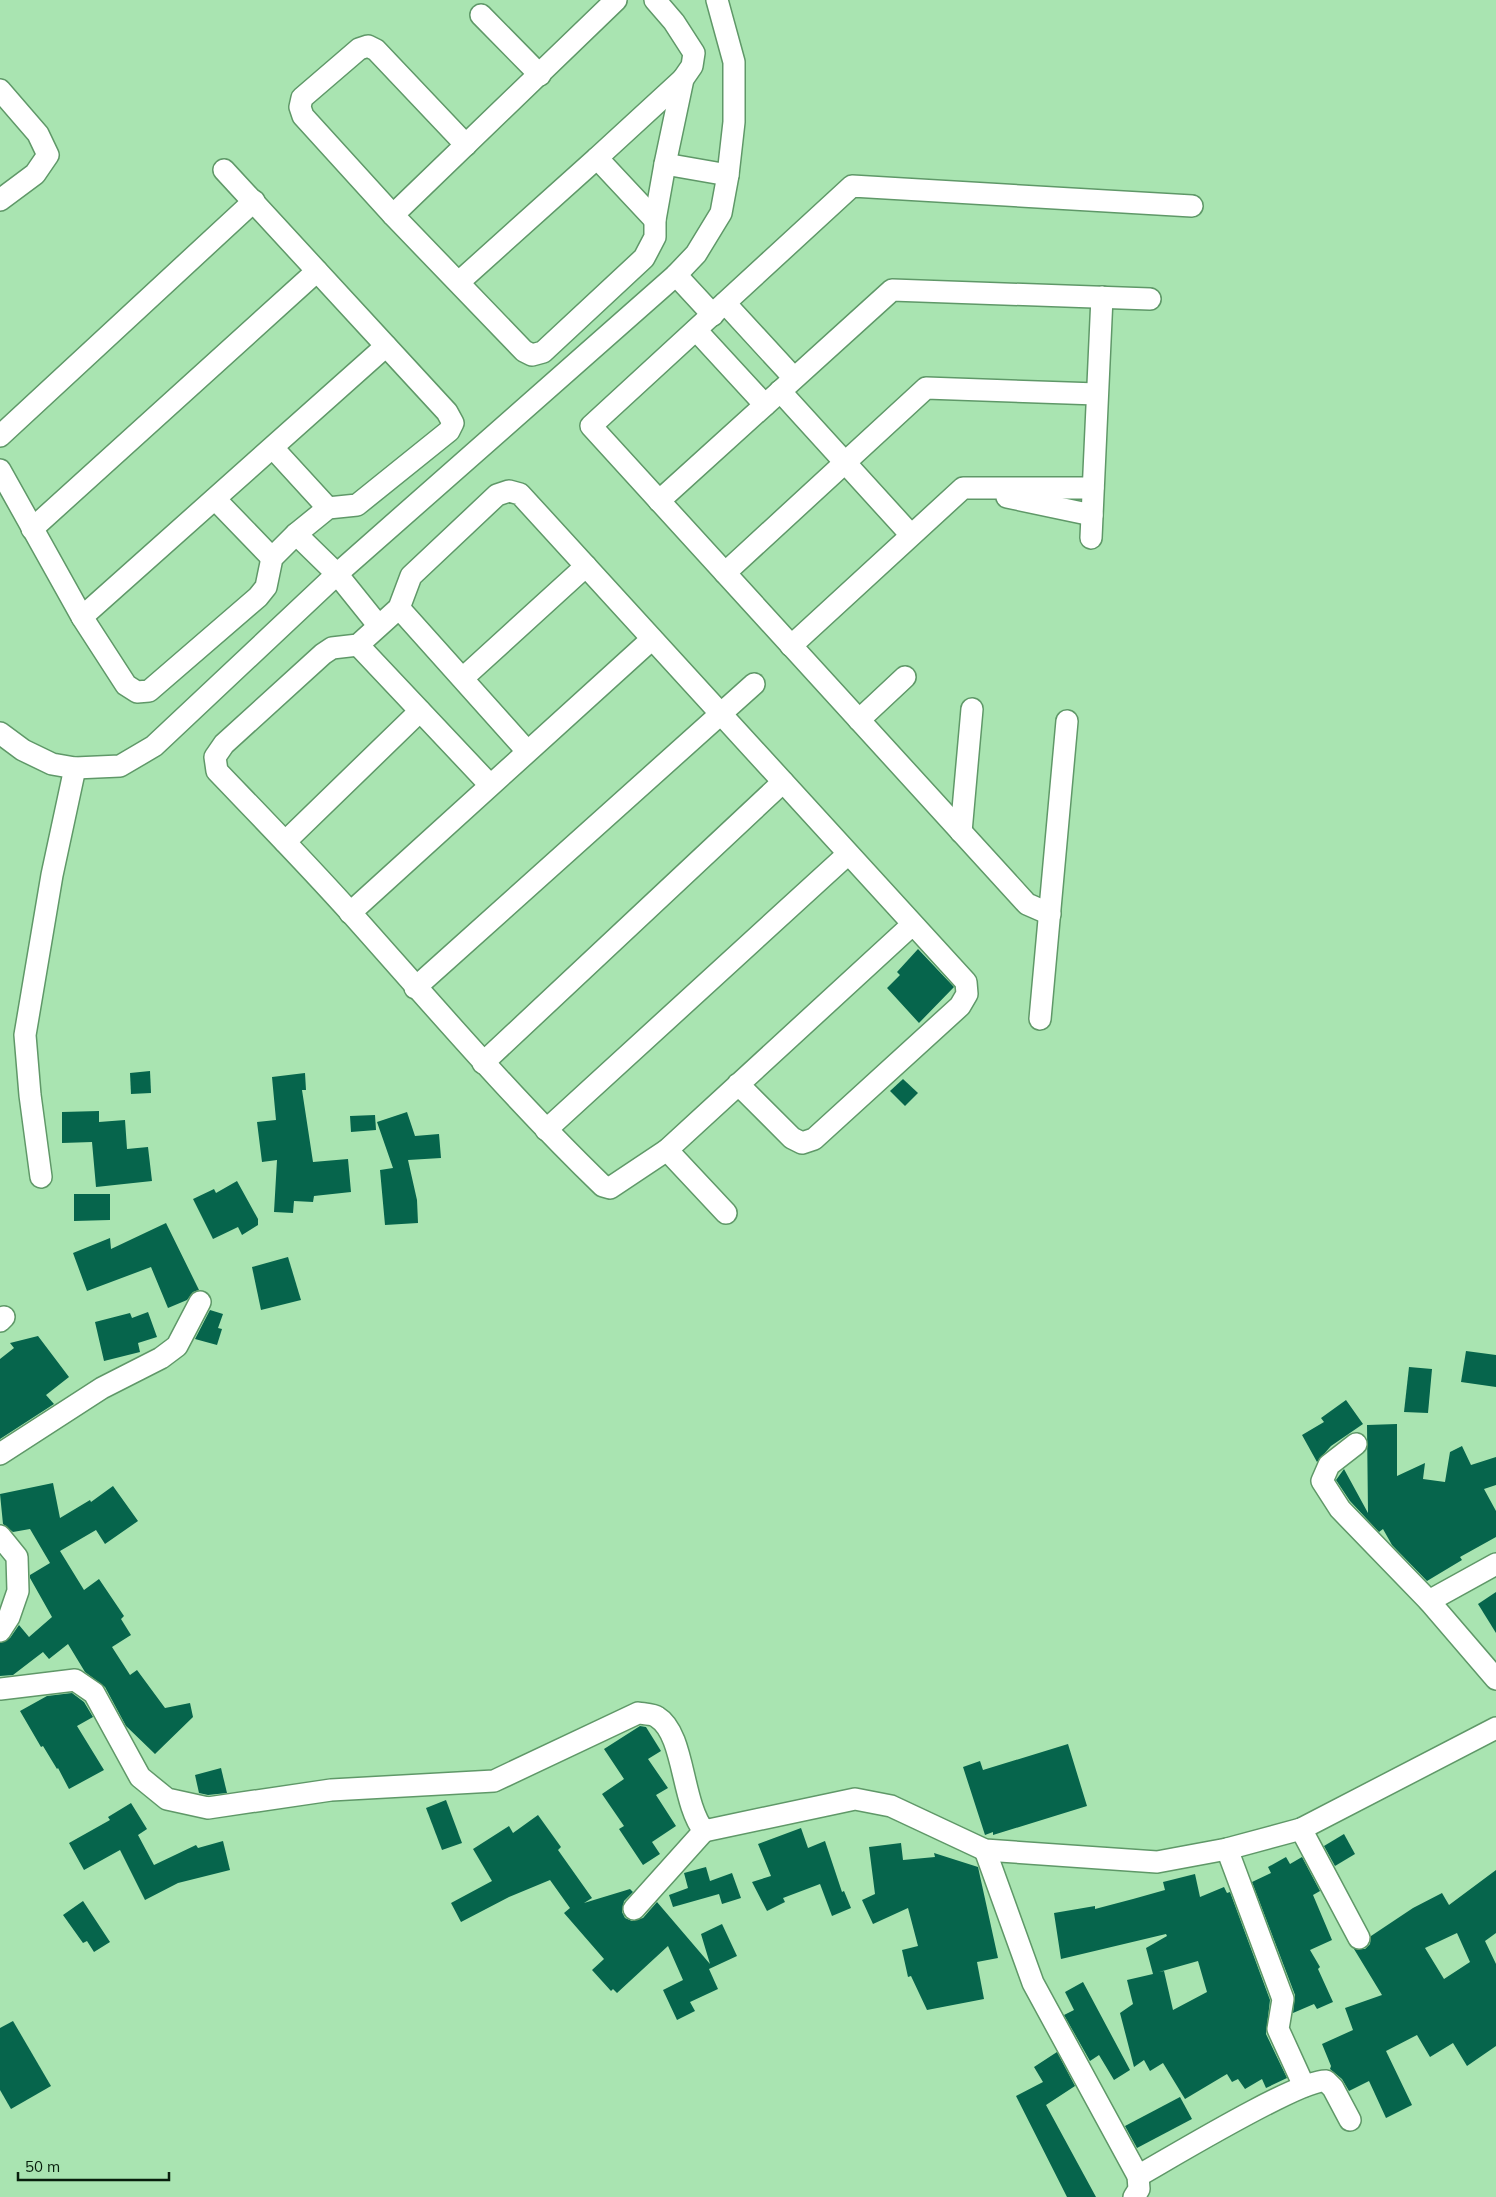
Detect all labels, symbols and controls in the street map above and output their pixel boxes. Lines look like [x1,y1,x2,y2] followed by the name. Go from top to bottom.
[18,2150,169,2182] scale bar
[25,2157,60,2176] text: 50 m

